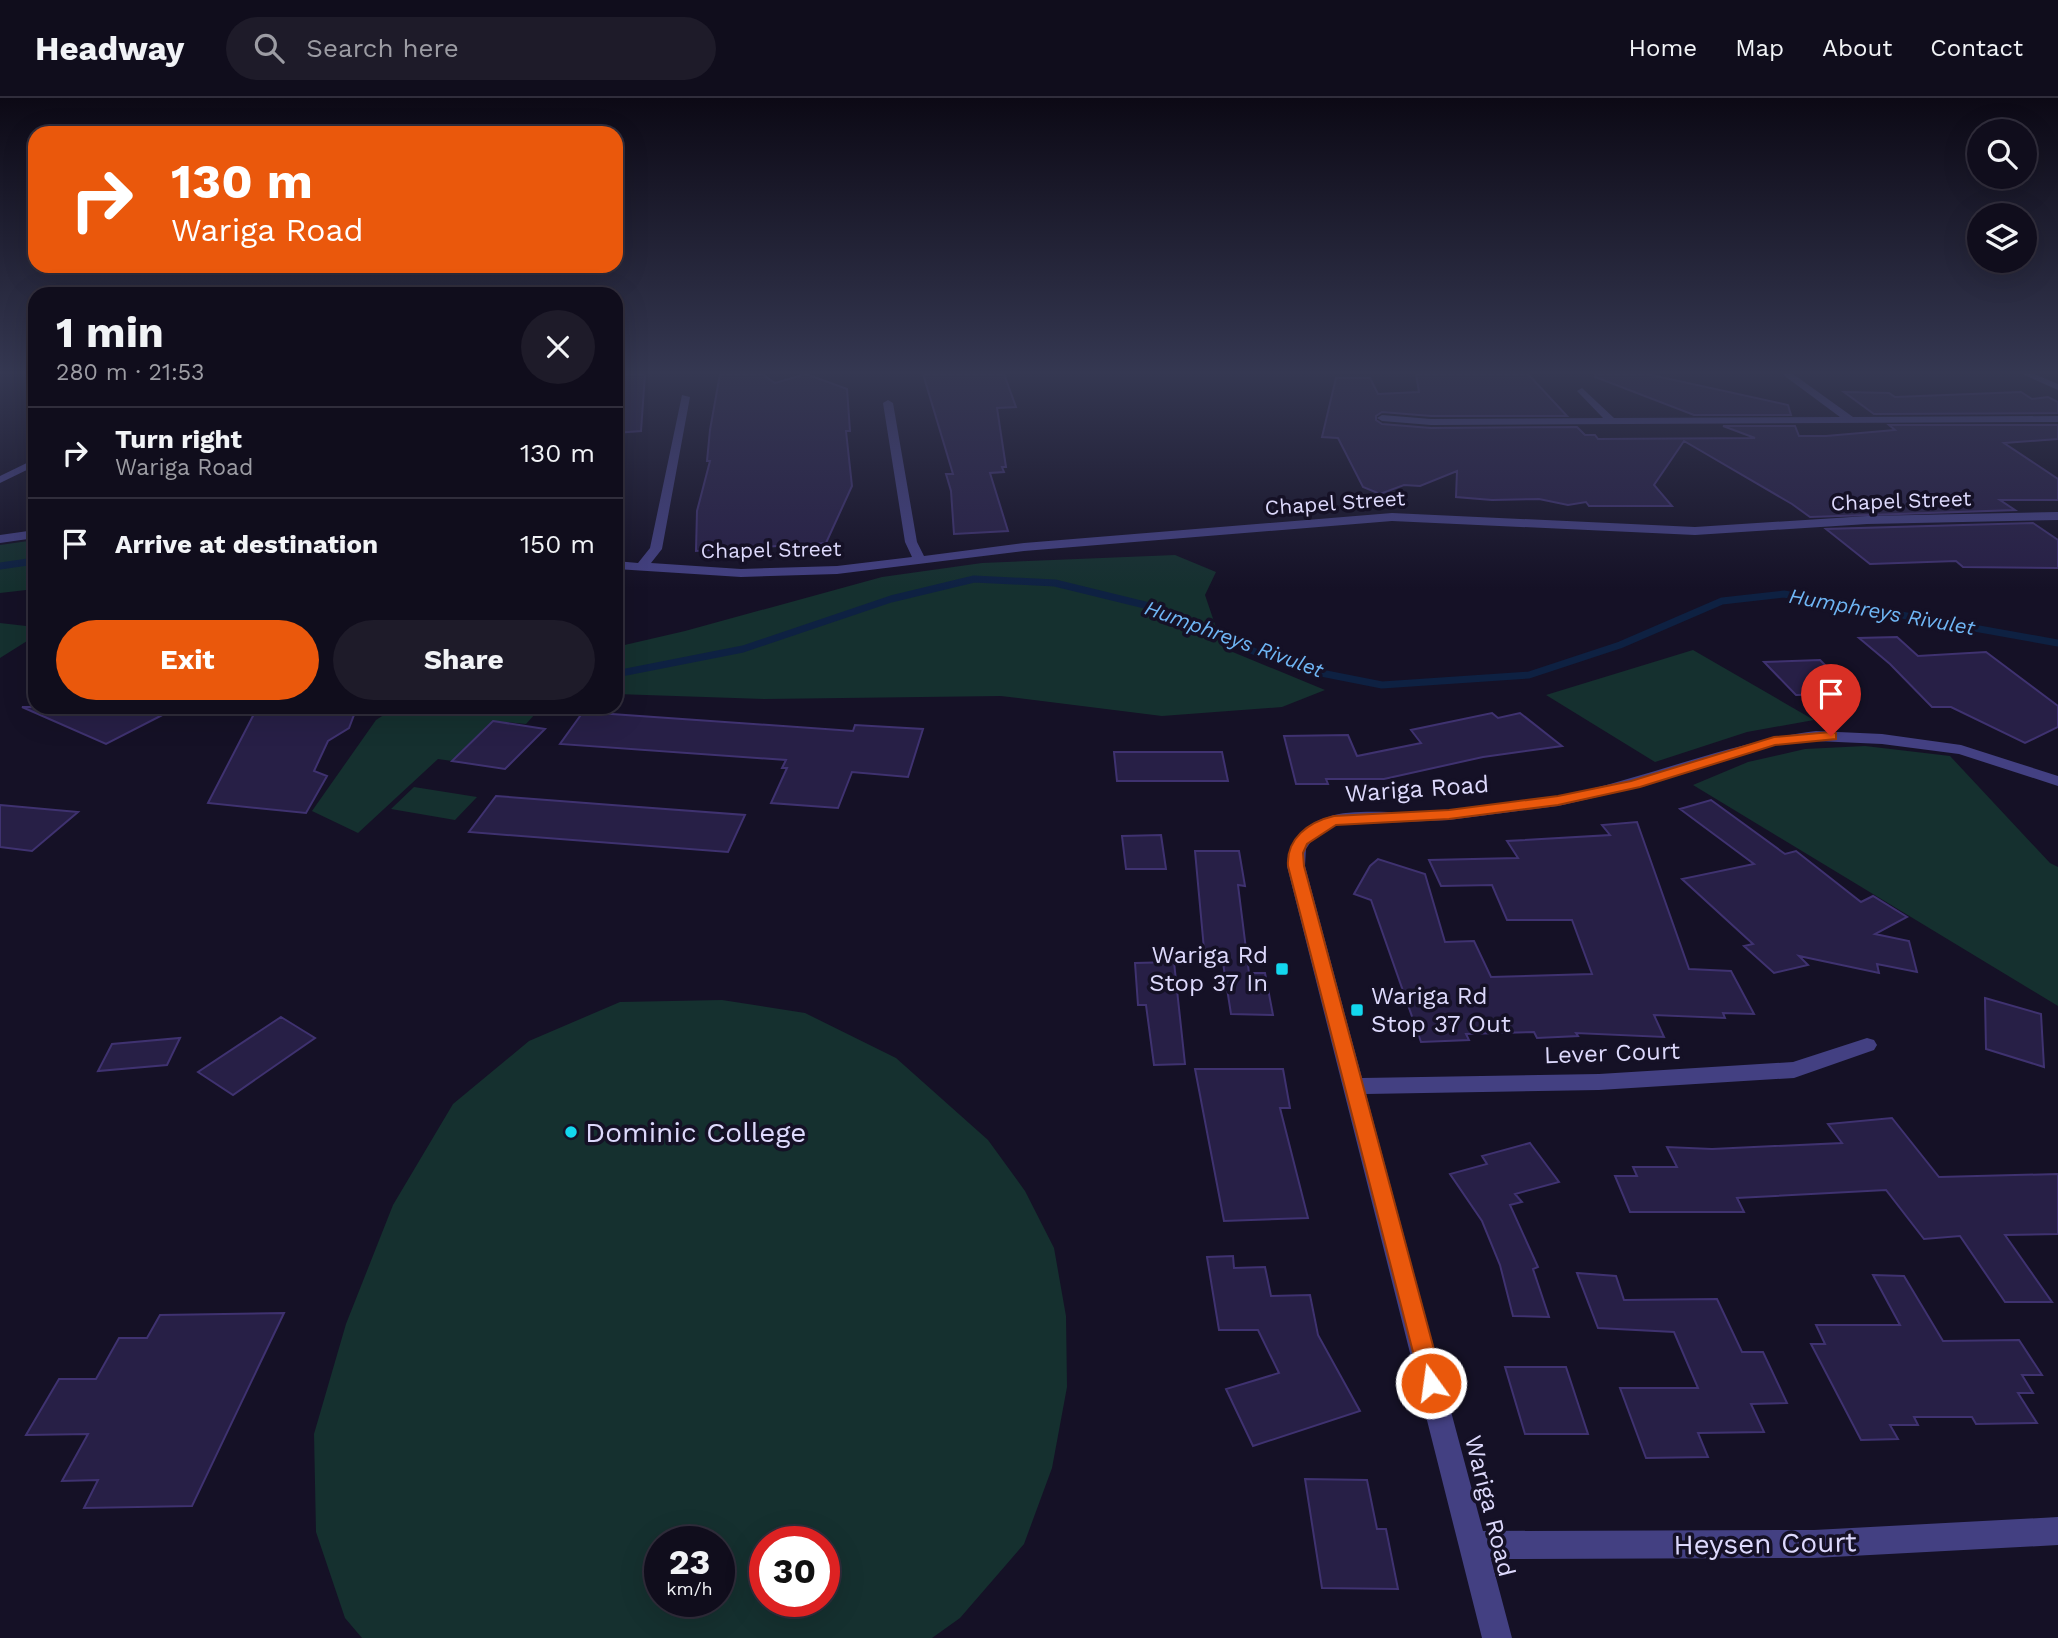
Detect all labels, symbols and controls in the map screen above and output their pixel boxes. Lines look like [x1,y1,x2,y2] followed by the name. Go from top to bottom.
[226,17,716,80] search box
[35,29,184,68] text: Headway
[250,29,288,67] icon: search
[306,33,459,63] text: Search here
[1629,34,1697,62] text: Home
[1735,34,1784,62] text: Map
[1822,34,1892,62] text: About
[1930,34,2023,62] text: Contact
[1967,119,2037,273] map controls
[1967,119,2037,189] button: search
[171,152,313,210] text: 130 m
[56,154,147,245] icon: right
[1967,203,2037,273] button: layers
[171,211,364,249] text: Wariga Road
[56,308,164,357] text: 1 min
[521,310,595,384] button: close
[56,359,205,386] text: 280 m · 21:53
[115,424,242,454] text: Turn right
[56,434,94,472] icon: right
[520,438,595,468] text: 130 m
[115,454,253,481] text: Wariga Road
[1264,485,1406,520] street label: Chapel Street
[1830,486,1972,515] street label: Chapel Street
[56,525,94,563] icon: arrive
[115,529,378,559] text: Arrive at destination
[520,529,595,559] text: 150 m
[700,536,842,563] street label: Chapel Street
[1787,583,1977,640] water label: Humphreys Rivulet
[1141,595,1327,683] water label: Humphreys Rivulet
[56,620,319,700] button: Exit
[333,620,595,700] button: Share
[1801,664,1861,736] pin
[1812,675,1850,713] icon: arrive
[1344,770,1490,808] street label: Wariga Road
[1149,941,1268,997] place label: Wariga Rd Stop 37 In
[1274,961,1290,977] marker: Wariga Rd Stop 37 In
[1371,982,1511,1038] place label: Wariga Rd Stop 37 Out
[1349,1002,1365,1018] marker: Wariga Rd Stop 37 Out
[1544,1037,1680,1069] street label: Lever Court
[585,1116,806,1149] place label: Dominic College
[563,1124,579,1140] marker: Dominic College
[1394,1346,1468,1420] position arrow
[1459,1433,1521,1579] street label: Wariga Road
[1673,1525,1857,1562] street label: Heysen Court
[749,1526,840,1617] speed limit sign: 30
[669,1541,710,1583] text: 23
[666,1578,713,1599] text: km/h

